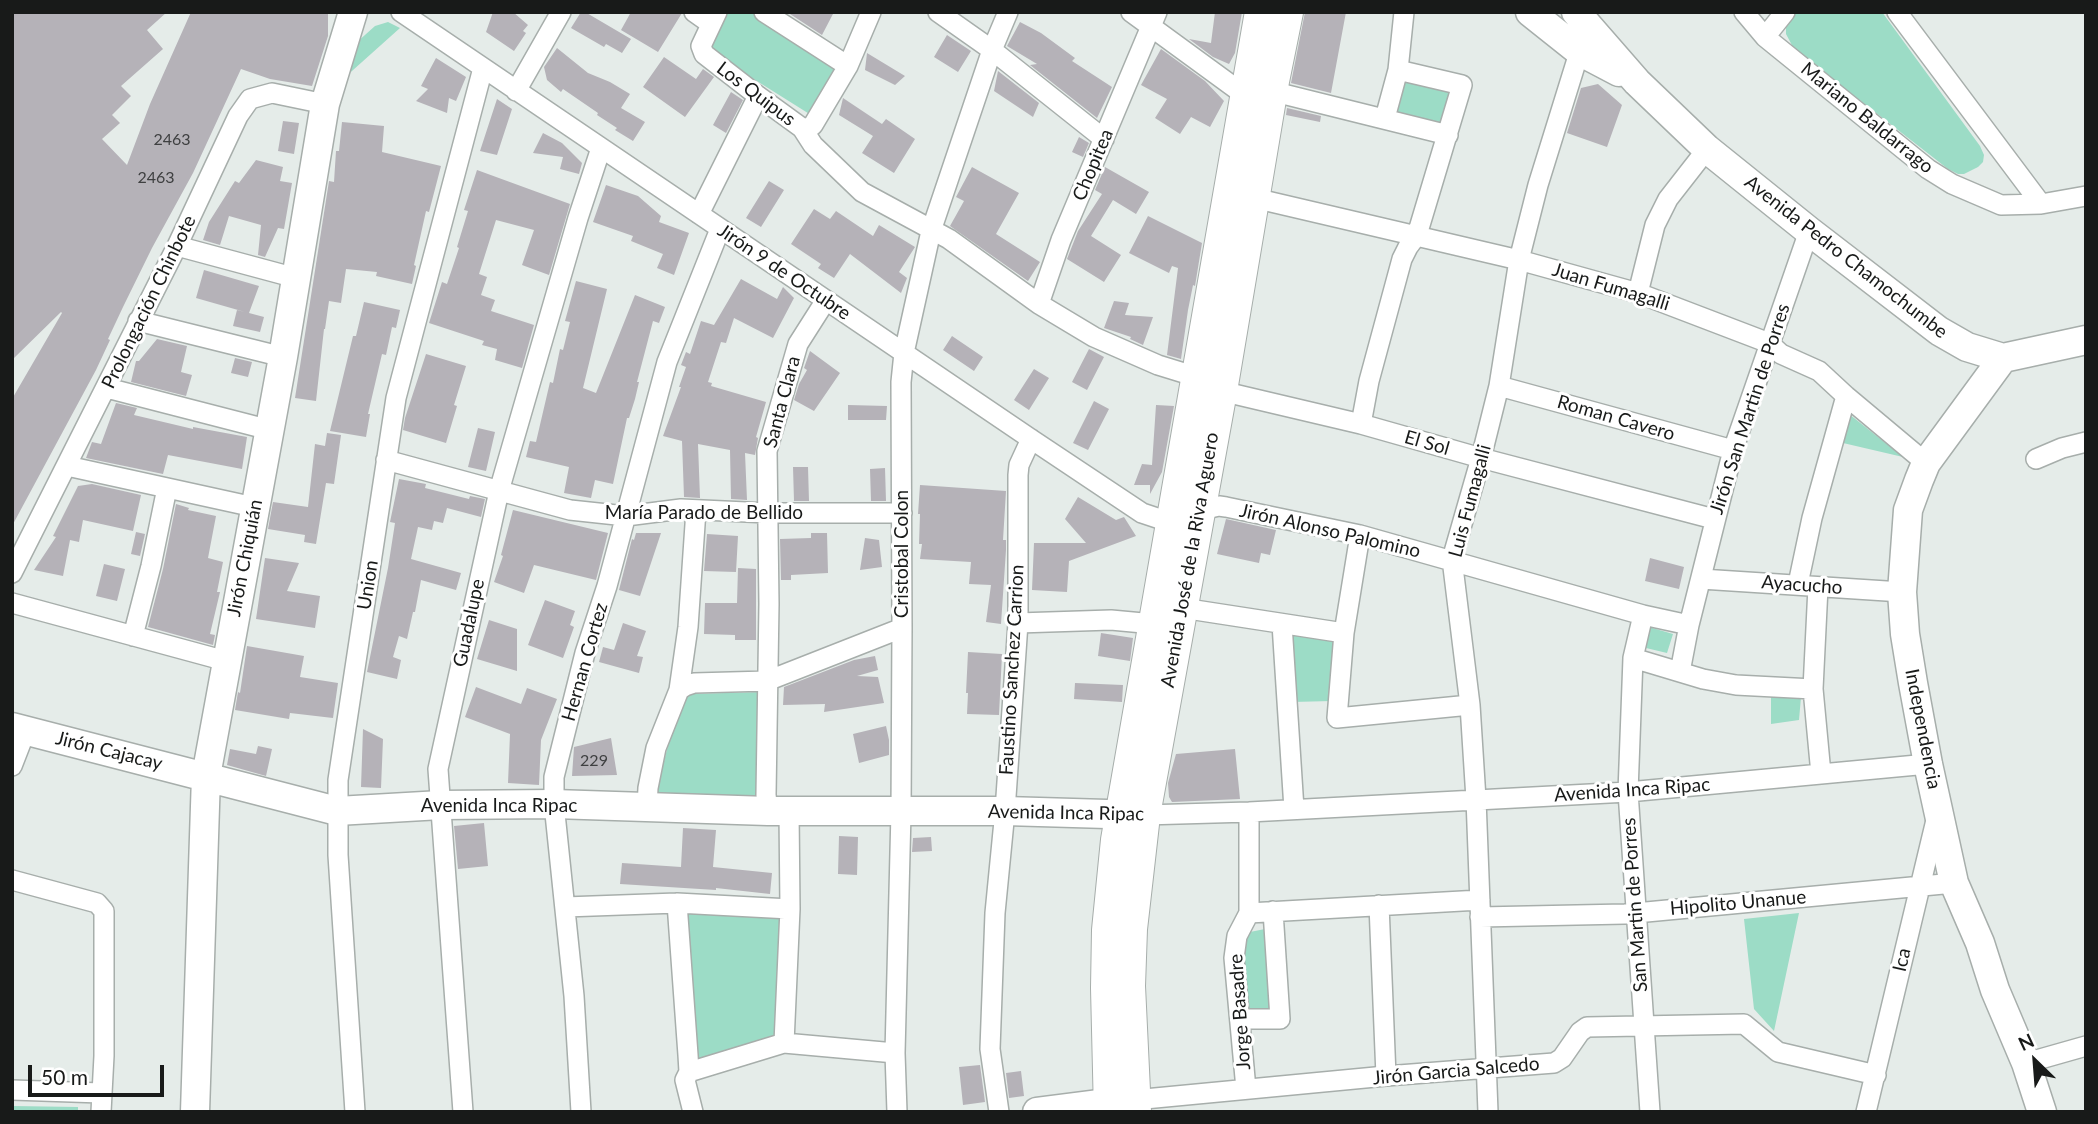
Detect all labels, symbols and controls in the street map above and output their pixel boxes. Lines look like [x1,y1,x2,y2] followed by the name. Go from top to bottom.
[712,57,800,131] street label: Los Quipus
[1796,58,1938,178] street label: Mariano Baldarrago
[1068,126,1118,204] street label: Chopitea
[153,130,191,150] house number: 2463
[137,168,175,188] house number: 2463
[1740,171,1952,343] street label: Avenida Pedro Chamochumbe
[97,212,201,392] street label: Prolongación Chinbote
[713,219,855,325] street label: Jirón 9 de Octubre
[1549,258,1673,316] street label: Juan Fumagalli
[1705,301,1795,517] street label: Jirón San Martin de Porres
[759,354,805,450] street label: Santa Clara
[1555,390,1677,446] street label: Roman Cavero
[1402,426,1452,460] street label: El Sol
[1156,431,1224,689] street label: Avenida José de la Riva Aguero
[1444,442,1496,560] street label: Luis Fumagalli
[891,490,913,618] street label: Cristobal Colon
[222,497,268,619] street label: Jirón Chiquián
[1237,499,1423,563] street label: Jirón Alonso Palomino
[605,502,803,524] street label: María Parado de Bellido
[353,558,383,612] street label: Union
[995,564,1029,776] street label: Faustino Sanchez Carrion
[1761,571,1843,599] street label: Ayacucho
[449,577,489,669] street label: Guadalupe
[557,600,613,724] street label: Hernan Cortez
[1900,667,1946,791] street label: Independencia
[53,727,165,775] street label: Jirón Cajacay
[580,751,608,771] house number: 229
[1553,773,1711,807] street label: Avenida Inca Ripac
[421,795,577,817] street label: Avenida Inca Ripac
[988,800,1144,826] street label: Avenida Inca Ripac
[1618,817,1652,993] street label: San Martin de Porres
[1669,886,1807,920] street label: Hipolito Unanue
[1888,946,1916,974] street label: Ica
[1225,953,1255,1071] street label: Jorge Basadre
[2000,1026,2070,1096] north arrow
[2014,1028,2037,1055] text: N
[32,1050,168,1094] scale bar
[1372,1052,1540,1090] street label: Jirón Garcia Salcedo
[41,1064,88,1089] text: 50 m

